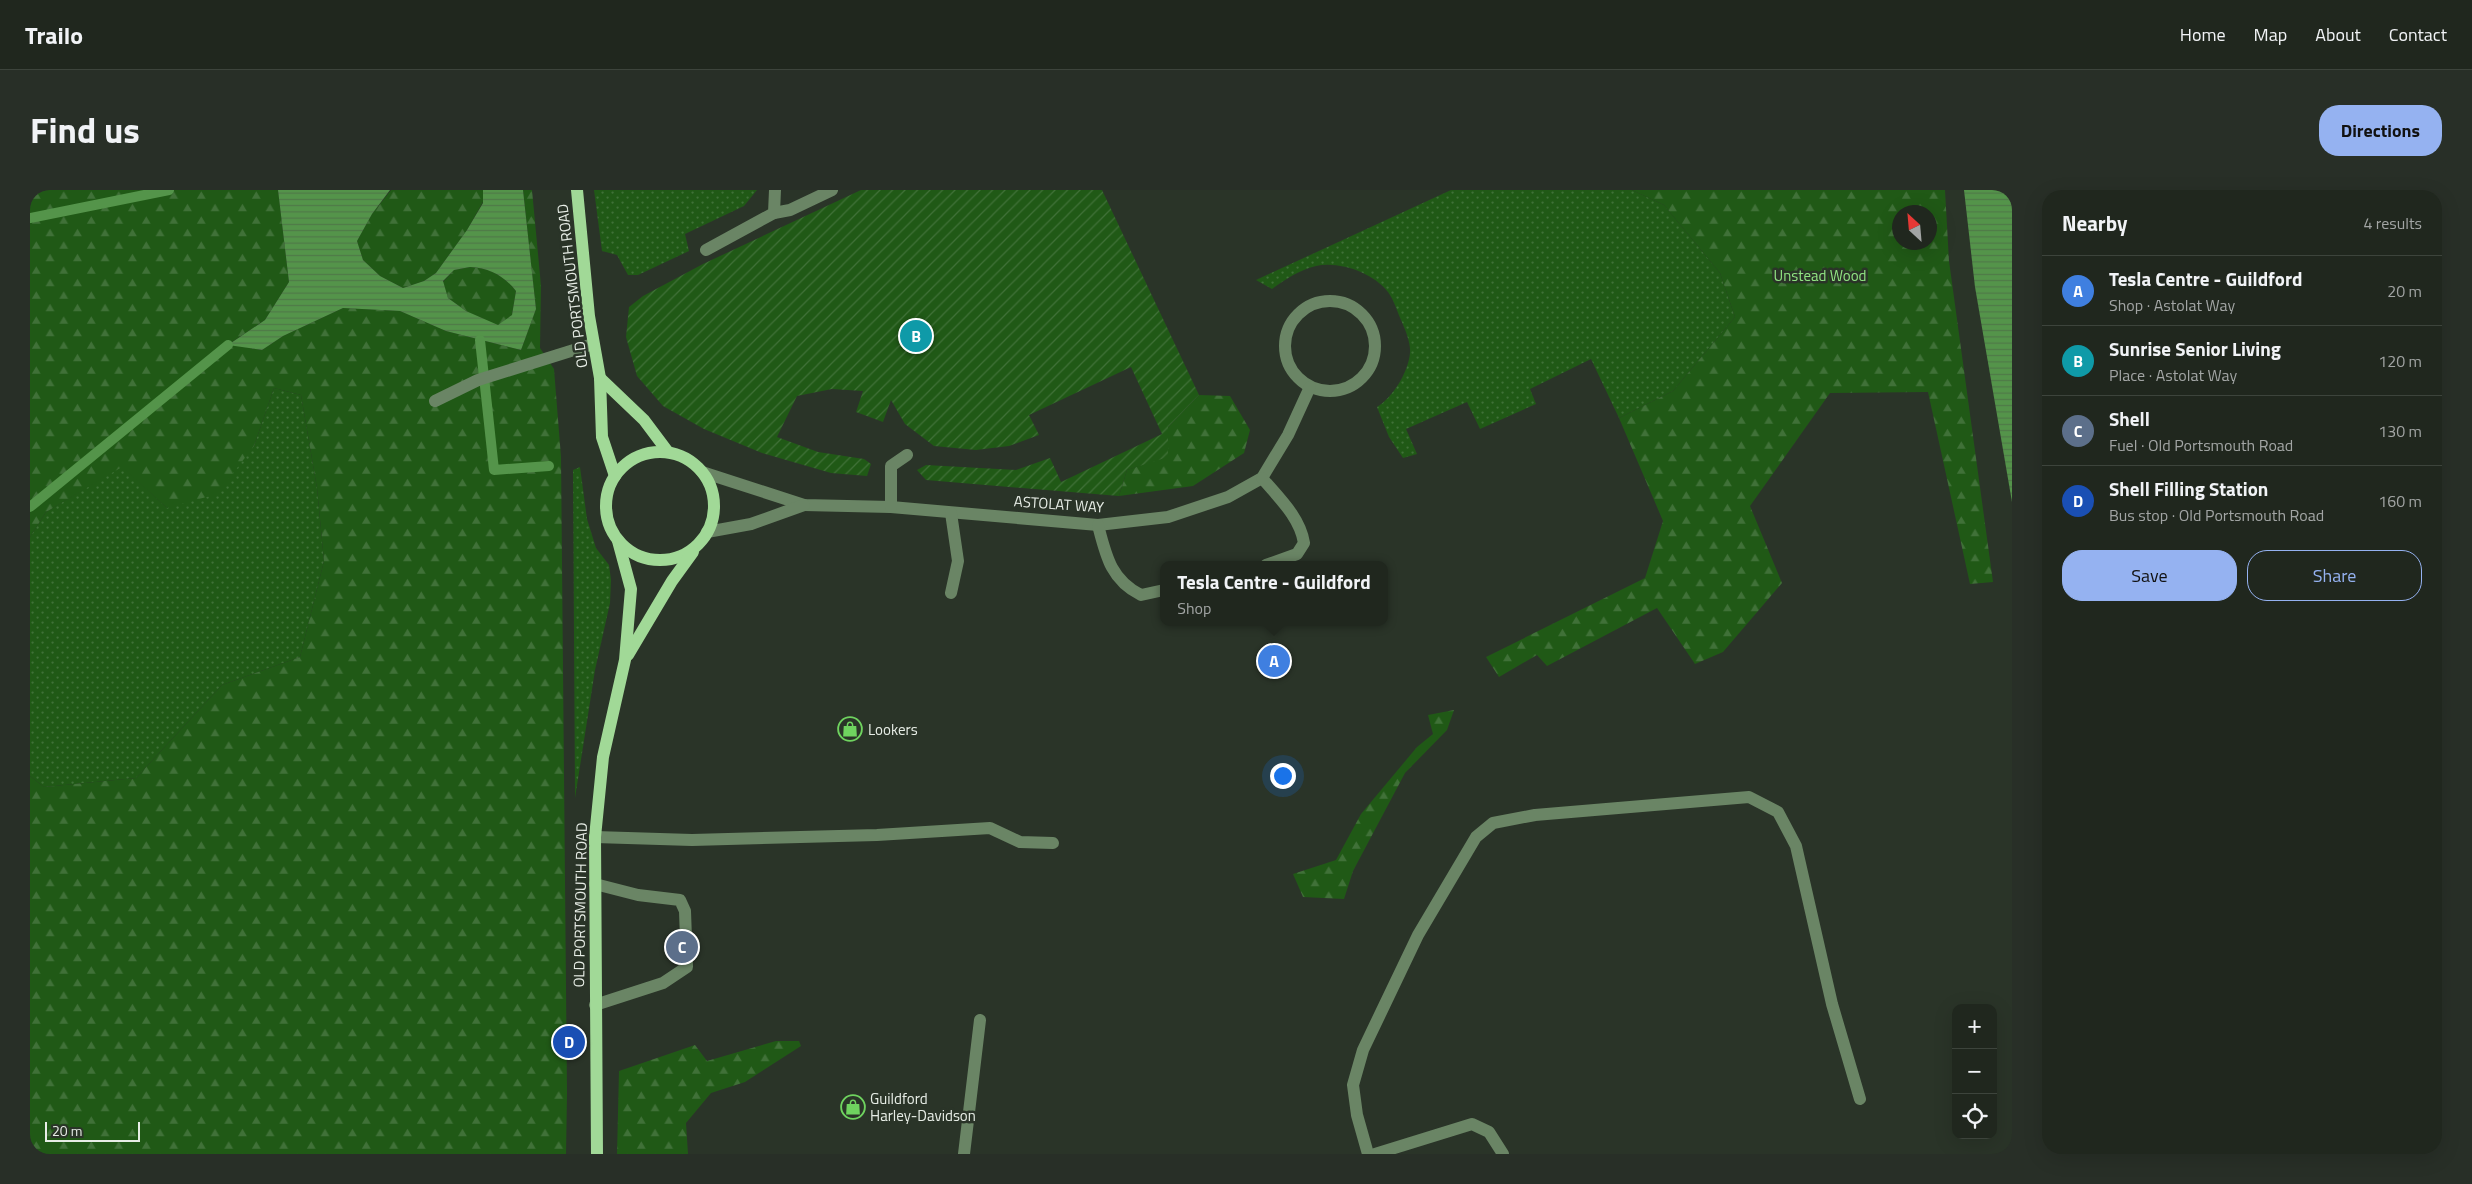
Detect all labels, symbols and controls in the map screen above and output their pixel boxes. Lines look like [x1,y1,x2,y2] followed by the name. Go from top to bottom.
[25,17,83,53] text: Trailo
[2180,21,2226,48] text: Home
[2254,21,2287,48] text: Map
[2315,21,2361,48] text: About
[2389,21,2447,48] text: Contact
[30,103,140,157] text: Find us
[2319,105,2442,156] button: Directions
[551,203,593,369] street label: OLD PORTSMOUTH ROAD
[1892,205,1937,250] north arrow
[2062,207,2127,239] text: Nearby
[2363,211,2422,235] text: 4 results
[1773,264,1867,287] park label: Unstead Wood
[2109,264,2302,293] text: Tesla Centre - Guildford
[2073,279,2083,303] text: A
[2387,279,2422,303] text: 20 m
[2109,293,2235,317] text: Shop · Astolat Way
[900,317,932,355] pin: B
[2109,334,2281,363] text: Sunrise Senior Living
[2073,349,2083,373] text: B
[2378,349,2422,373] text: 120 m
[2109,363,2237,387] text: Place · Astolat Way
[2109,404,2150,433] text: Shell
[2074,419,2082,443] text: C
[2378,419,2422,443] text: 130 m
[2109,433,2293,457] text: Fuel · Old Portsmouth Road
[2109,474,2268,503] text: Shell Filling Station
[1013,489,1105,519] street label: ASTOLAT WAY
[2073,489,2083,513] text: D
[2378,489,2422,513] text: 160 m
[2109,503,2324,527] text: Bus stop · Old Portsmouth Road
[2062,550,2237,601] button: Save
[2247,550,2422,601] button: Share
[1160,561,1388,626] popup
[1177,567,1371,596] text: Tesla Centre - Guildford
[1177,596,1211,620] text: Shop
[1258,642,1290,680] pin: A
[837,716,863,742] shop icon: Lookers
[868,718,918,741] place label: Lookers
[1270,763,1296,789] your location
[567,822,593,988] street label: OLD PORTSMOUTH ROAD
[666,928,698,966] pin: C
[1952,1004,1997,1139] map controls
[1952,1004,1997,1049] button: +
[553,1023,585,1061] pin: D
[1952,1049,1997,1094] button: −
[870,1087,976,1127] place label: Guildford Harley-Davidson
[840,1094,866,1120] shop icon: Guildford Harley-Davidson
[1952,1094,1997,1139] button: locate
[45,1119,140,1142] scale bar
[52,1120,82,1141] text: 20 m

